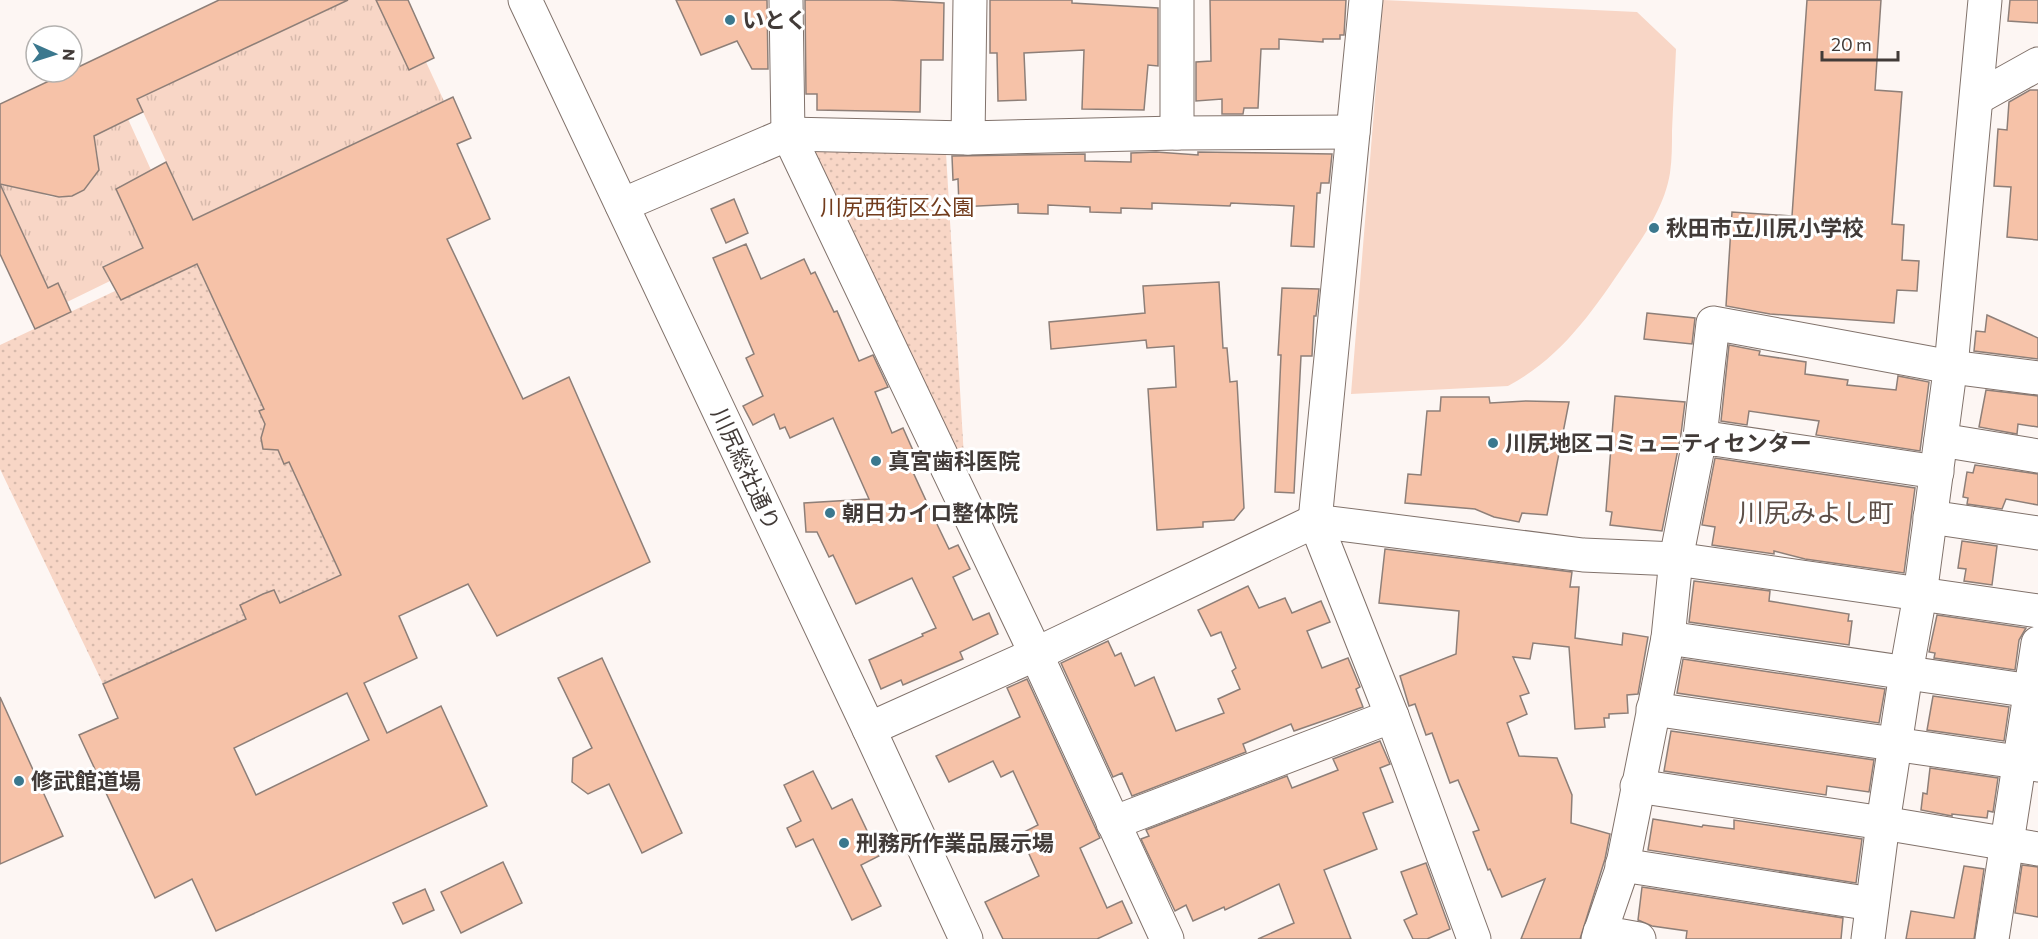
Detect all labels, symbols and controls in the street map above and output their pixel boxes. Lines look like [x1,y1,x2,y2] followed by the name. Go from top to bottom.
[742,6,807,33] place label: いとく
[723,13,737,27] marker: いとく
[24,24,84,84] north arrow
[1822,24,1898,62] scale bar
[1831,33,1872,55] text: 20 m
[60,48,79,61] text: N
[820,193,974,220] park label: 川尻西街区公園
[1666,214,1864,241] place label: 秋田市立川尻小学校
[1647,221,1661,235] marker: 秋田市立川尻小学校
[706,403,787,534] street label: 川尻総社通り
[1505,429,1812,456] place label: 川尻地区コミュニティセンター
[1486,436,1500,450] marker: 川尻地区コミュニティセンター
[888,447,1020,474] place label: 真宮歯科医院
[869,454,883,468] marker: 真宮歯科医院
[1738,496,1894,527] district label: 川尻みよし町
[842,499,1018,526] place label: 朝日カイロ整体院
[823,506,837,520] marker: 朝日カイロ整体院
[31,767,141,794] place label: 修武館道場
[12,774,26,788] marker: 修武館道場
[856,829,1054,856] place label: 刑務所作業品展示場
[837,836,851,850] marker: 刑務所作業品展示場

